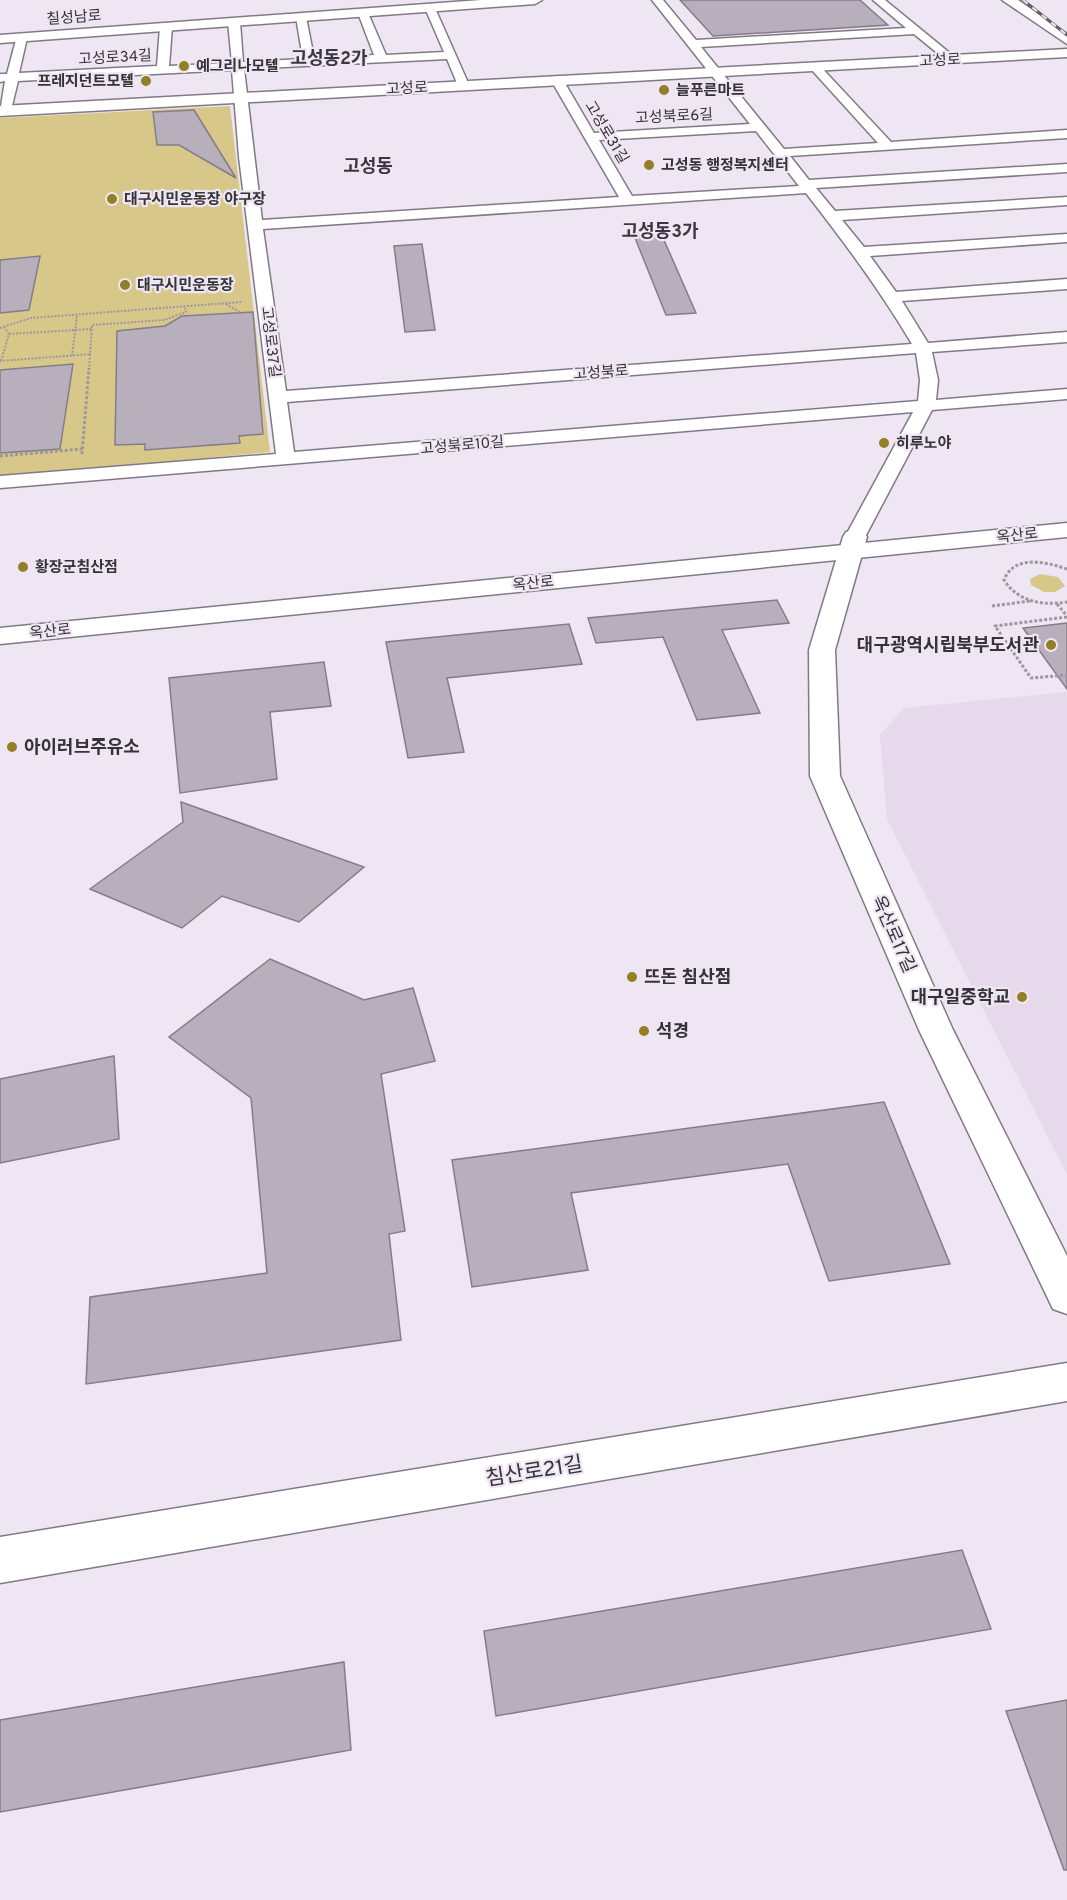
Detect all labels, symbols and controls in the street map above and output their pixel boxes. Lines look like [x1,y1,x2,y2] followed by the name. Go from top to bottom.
[46,6,102,30] street label: 칠성남로
[78,47,152,70] street label: 고성로34길
[290,48,368,71] district label: 고성동2가
[919,51,961,72] street label: 고성로
[196,58,279,77] place label: 예그리나모텔
[177,59,191,73] marker: 예그리나모텔
[37,73,134,92] place label: 프레지던트모텔
[139,74,153,88] marker: 프레지던트모텔
[386,79,428,100] street label: 고성로
[676,82,745,101] place label: 늘푸른마트
[657,83,671,97] marker: 늘푸른마트
[580,98,632,168] street label: 고성로31길
[635,106,714,129] street label: 고성북로6길
[343,156,393,179] district label: 고성동
[661,157,789,176] place label: 고성동 행정복지센터
[642,158,656,172] marker: 고성동 행정복지센터
[124,191,266,210] place label: 대구시민운동장 야구장
[105,192,119,206] marker: 대구시민운동장 야구장
[621,221,699,244] district label: 고성동3가
[137,277,234,296] place label: 대구시민운동장
[118,278,132,292] marker: 대구시민운동장
[256,305,283,379] street label: 고성로37길
[573,362,629,385] street label: 고성북로
[419,433,505,460] street label: 고성북로10길
[896,435,951,454] place label: 히루노야
[877,436,891,450] marker: 히루노야
[996,525,1039,548] street label: 옥산로
[35,558,118,578] place label: 황장군침산점
[16,560,30,574] marker: 황장군침산점
[512,573,555,596] street label: 옥산로
[29,621,72,644] street label: 옥산로
[857,635,1039,658] place label: 대구광역시립북부도서관
[1044,638,1058,652] marker: 대구광역시립북부도서관
[24,737,140,760] place label: 아이러브주유소
[5,740,19,754] marker: 아이러브주유소
[865,892,920,977] street label: 옥산로17길
[644,967,731,990] place label: 뜨돈 침산점
[625,970,639,984] marker: 뜨돈 침산점
[911,987,1010,1010] place label: 대구일중학교
[1015,990,1029,1004] marker: 대구일중학교
[656,1021,689,1044] place label: 석경
[637,1024,651,1038] marker: 석경
[484,1451,585,1493] street label: 침산로21길

